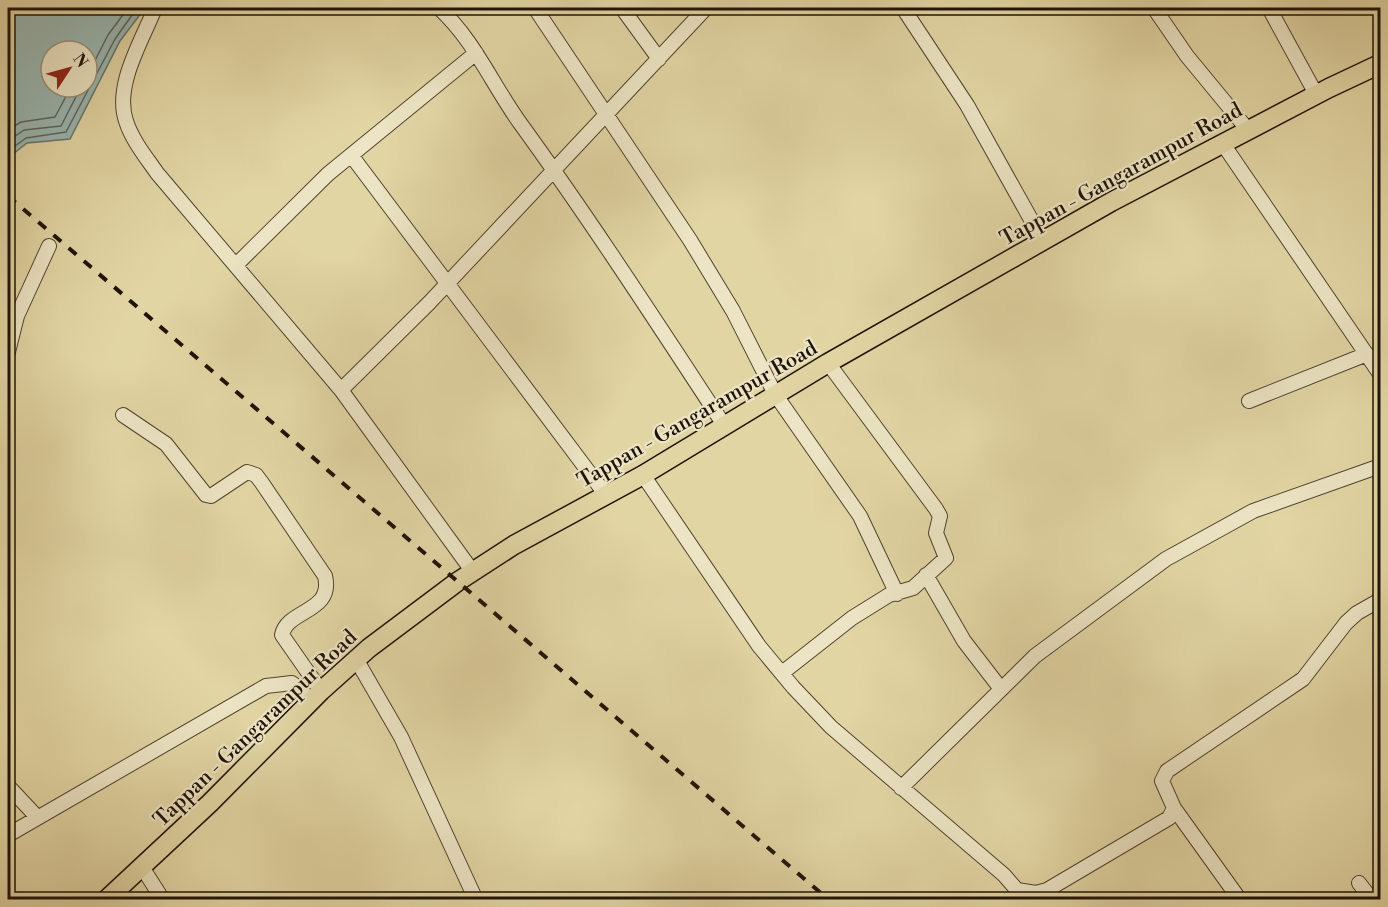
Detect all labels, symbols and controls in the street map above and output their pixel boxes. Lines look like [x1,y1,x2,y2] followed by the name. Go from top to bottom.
[39,39,99,99] north arrow
[69,50,92,72] text: N
[996,97,1247,252] street label: Tappan - Gangarampur Road
[573,335,822,494] street label: Tappan - Gangarampur Road
[149,625,363,833] street label: Tappan - Gangarampur Road

